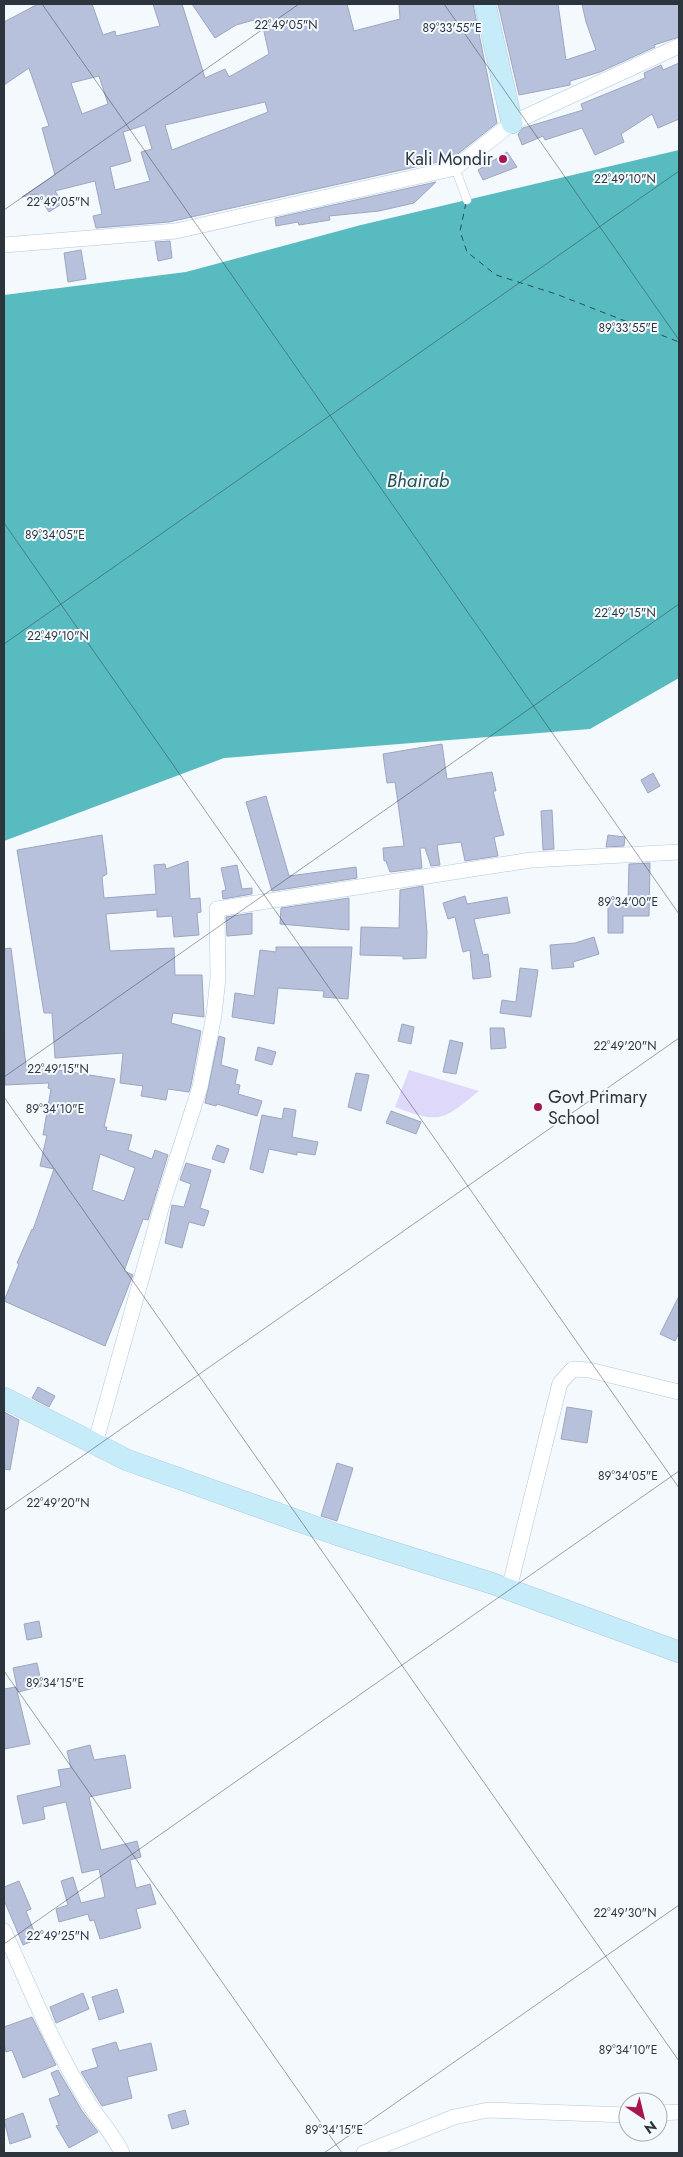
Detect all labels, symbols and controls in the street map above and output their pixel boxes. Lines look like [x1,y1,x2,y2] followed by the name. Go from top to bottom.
[254,16,318,34] text: 22°49'05"N
[422,19,482,37] text: 89°33'55"E
[405,146,494,172] place label: Kali Mondir
[497,153,509,165] marker: Kali Mondir
[594,170,656,188] text: 22°49'10"N
[26,193,90,211] text: 22°49'05"N
[598,319,658,337] text: 89°33'55"E
[387,467,450,494] water label: Bhairab
[25,526,85,544] text: 89°34'05"E
[594,604,656,622] text: 22°49'15"N
[27,627,89,645] text: 22°49'10"N
[598,893,658,911] text: 89°34'00"E
[593,1037,657,1055] text: 22°49'20"N
[27,1060,89,1078] text: 22°49'15"N
[548,1084,647,1131] place label: Govt Primary School
[26,1100,84,1118] text: 89°34'10"E
[532,1101,544,1113] marker: Govt Primary School
[598,1467,658,1485] text: 89°34'05"E
[26,1494,90,1512] text: 22°49'20"N
[26,1674,84,1692] text: 89°34'15"E
[594,1904,656,1922] text: 22°49'30"N
[27,1927,89,1945] text: 22°49'25"N
[599,2041,657,2059] text: 89°34'10"E
[618,2092,668,2142] north arrow
[640,2116,661,2139] text: N
[305,2121,363,2139] text: 89°34'15"E

